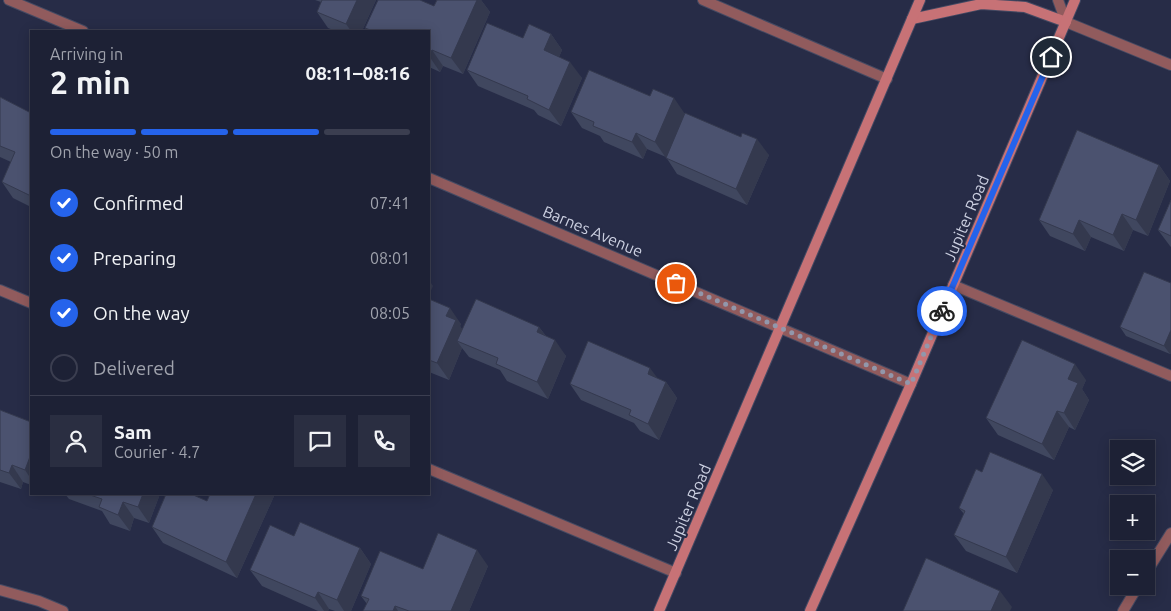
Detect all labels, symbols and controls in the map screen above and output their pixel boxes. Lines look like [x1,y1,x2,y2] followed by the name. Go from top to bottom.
[1030,36,1072,78] pin
[1037,43,1065,71] icon: home
[50,45,123,63] text: Arriving in
[305,62,410,84] text: 08:11–08:16
[50,64,131,100] text: 2 min
[50,143,178,161] text: On the way · 50 m
[940,172,992,264] street label: Jupiter Road
[50,189,78,217] icon: check
[93,192,184,214] text: Confirmed
[370,194,410,212] text: 07:41
[540,202,646,260] street label: Barnes Avenue
[50,244,78,272] icon: check
[93,247,177,269] text: Preparing
[370,249,410,267] text: 08:01
[655,262,697,304] pin
[662,269,690,297] icon: bag
[917,286,967,336] courier
[928,297,956,325] icon: bike
[50,299,78,327] icon: check
[93,302,190,324] text: On the way
[370,304,410,322] text: 08:05
[93,357,175,379] text: Delivered
[50,415,102,467] button: person
[294,415,346,467] button: chat
[358,415,410,467] button: phone
[114,421,152,443] text: Sam
[1110,440,1155,595] map controls
[1110,440,1155,485] button: layers
[114,443,200,461] text: Courier · 4.7
[662,461,714,553] street label: Jupiter Road
[1110,495,1155,540] button: +
[1110,550,1155,595] button: −

